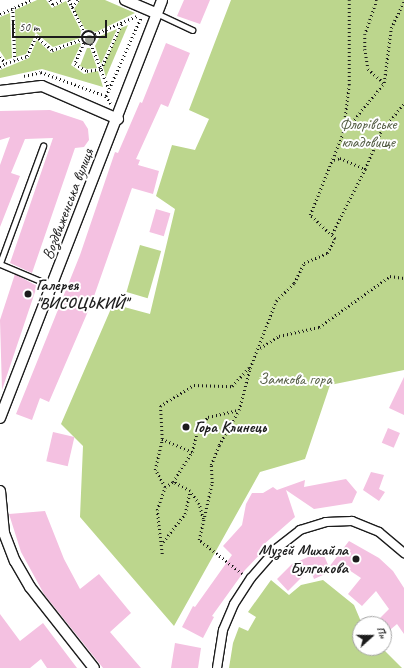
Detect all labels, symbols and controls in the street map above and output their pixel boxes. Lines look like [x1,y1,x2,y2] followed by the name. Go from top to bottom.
[14,12,109,38] scale bar
[19,19,39,35] text: 50 m
[339,114,397,152] park label: Флорівське кладовище
[38,146,98,262] street label: Воздвиженська вулиця
[36,275,128,313] place label: Галерея "ВИСОЦЬКИЙ"
[23,289,33,299] marker: Галерея "ВИСОЦЬКИЙ"
[258,369,332,389] park label: Замкова гора
[194,417,266,437] place label: Гора Клинець
[181,422,191,432] marker: Гора Клинець
[259,540,348,578] place label: Музей Михайла Булгакова
[351,554,361,564] marker: Музей Михайла Булгакова
[352,616,392,656] north arrow
[374,624,391,640] text: Пн

